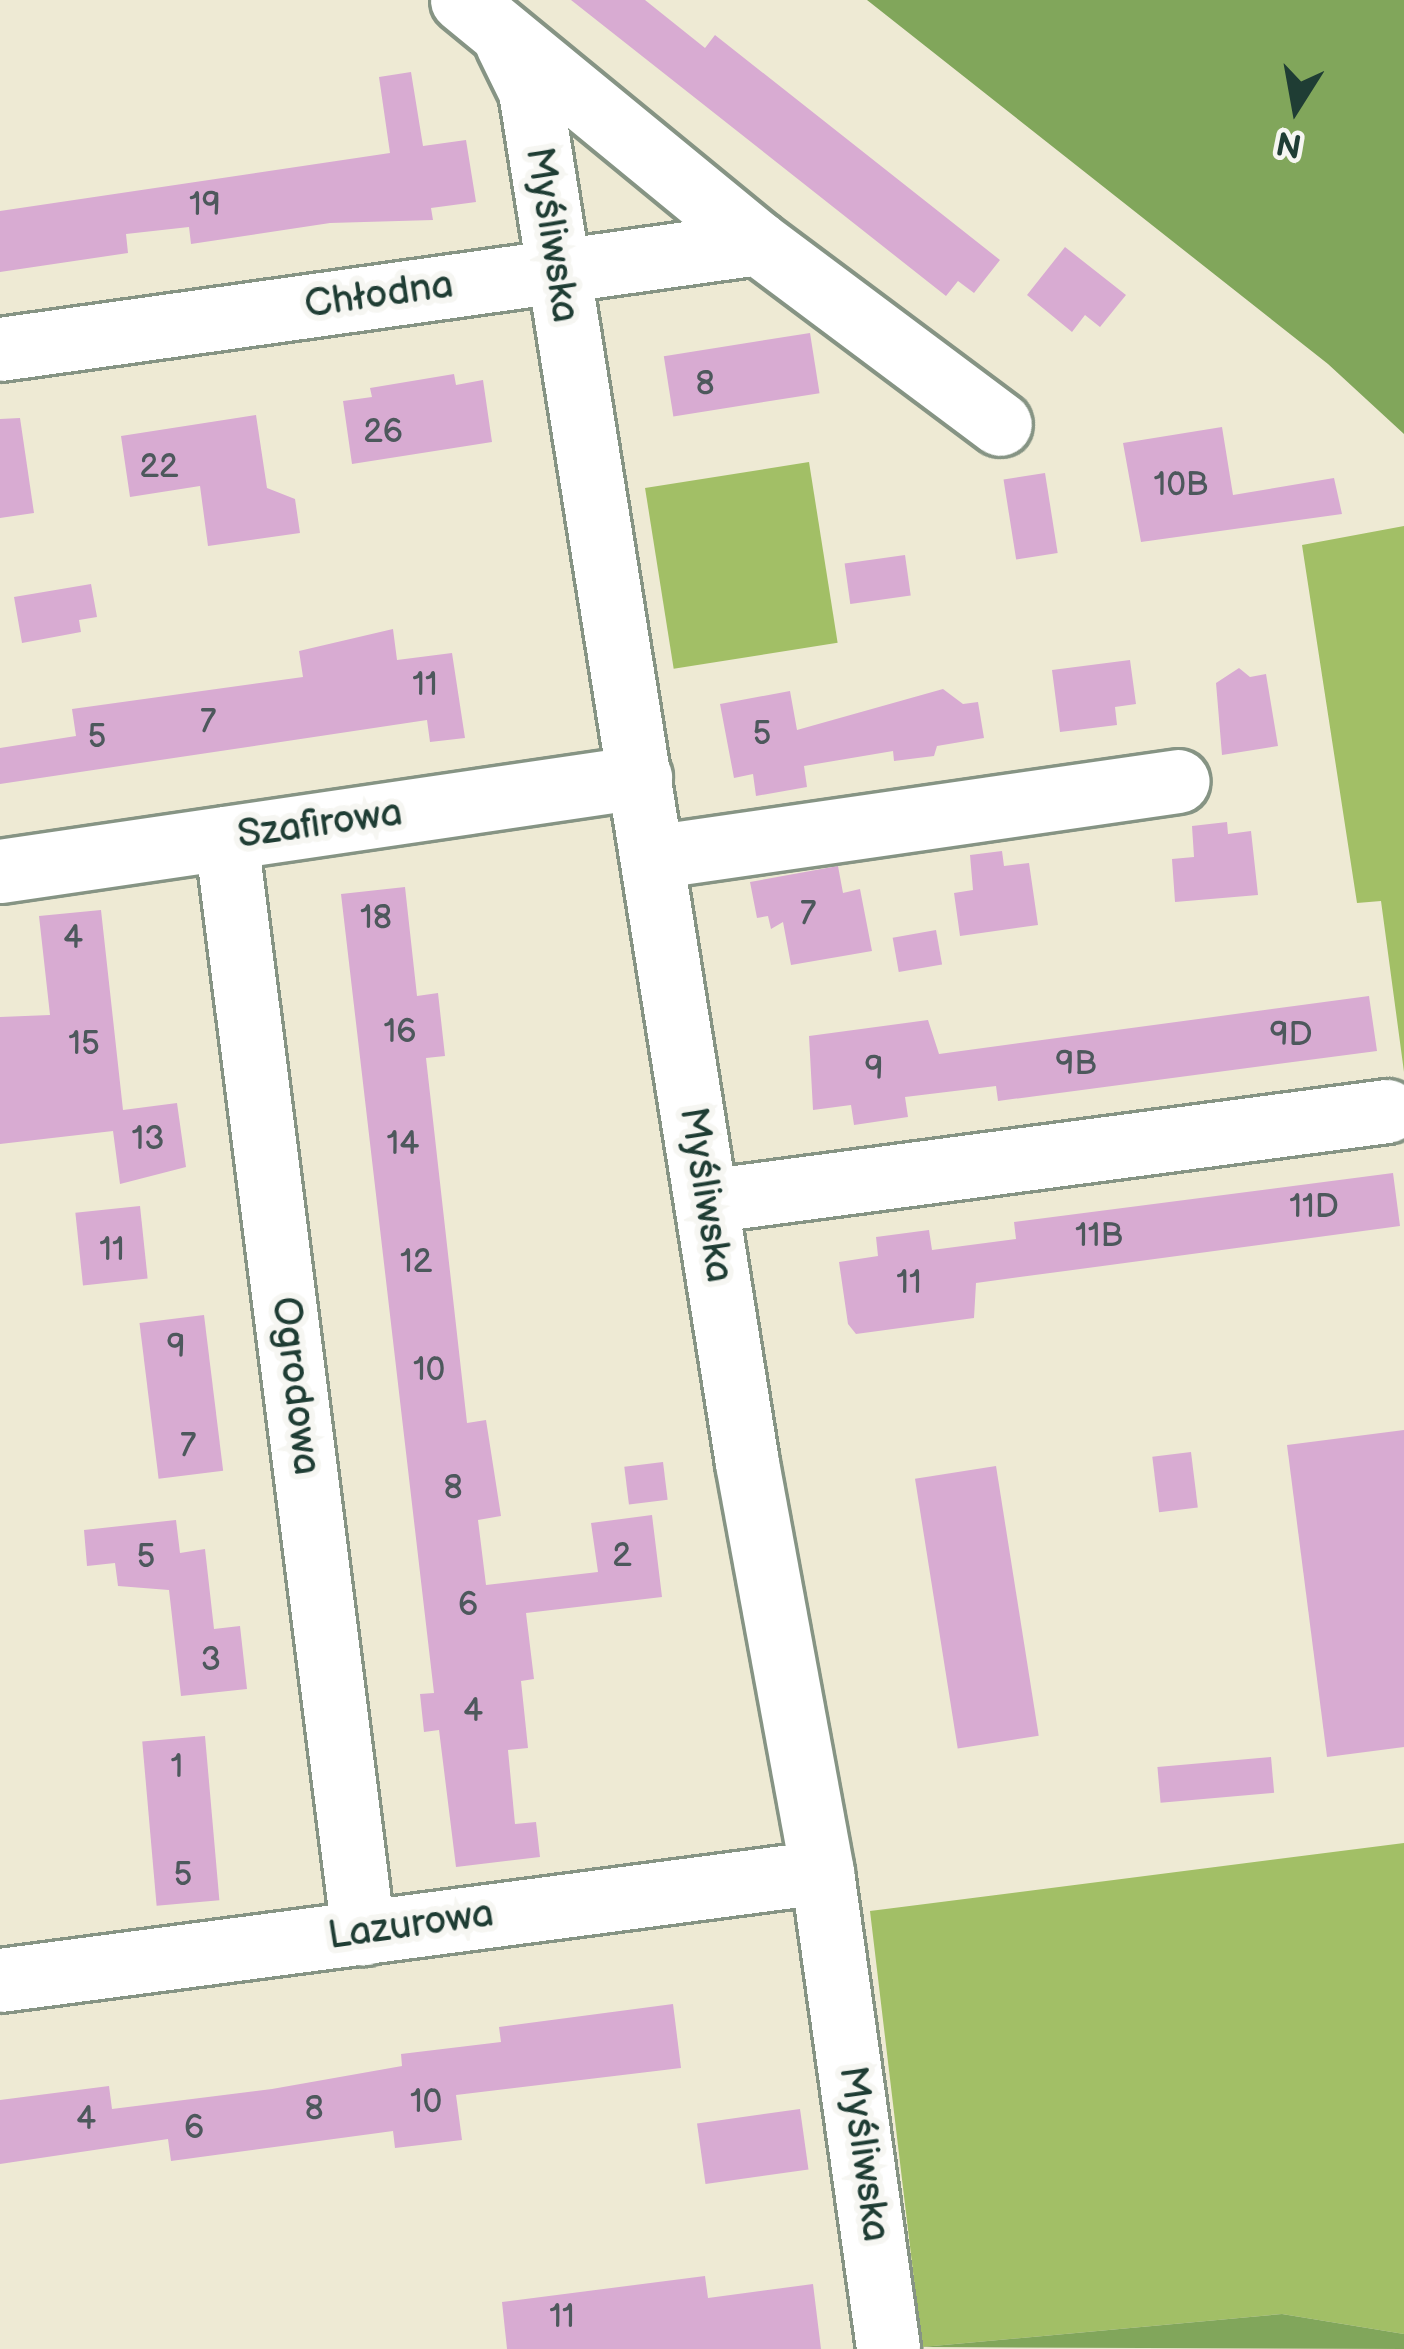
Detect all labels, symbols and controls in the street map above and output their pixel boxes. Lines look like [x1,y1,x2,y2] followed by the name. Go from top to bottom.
[1236,48,1356,168] north arrow
[1273,121,1305,165] text: N
[514,144,588,326] street label: Myśliwska
[189,186,221,226] house number: 19
[302,262,456,330] street label: Chłodna
[695,365,715,405] house number: 8
[363,413,403,453] house number: 26
[140,448,178,488] house number: 22
[1154,466,1208,506] house number: 10B
[412,666,438,706] house number: 11
[200,703,216,743] house number: 7
[753,715,771,755] house number: 5
[88,718,106,758] house number: 5
[235,790,405,860] street label: Szafirowa
[800,895,816,935] house number: 7
[360,899,392,939] house number: 18
[63,919,83,959] house number: 4
[384,1013,416,1053] house number: 16
[1269,1016,1313,1056] house number: 9D
[68,1025,100,1065] house number: 15
[1055,1045,1097,1085] house number: 9B
[864,1050,884,1090] house number: 9
[668,1104,742,1286] street label: Myśliwska
[131,1120,165,1160] house number: 13
[387,1125,419,1165] house number: 14
[1289,1188,1339,1228] house number: 11D
[1075,1217,1123,1257] house number: 11B
[99,1231,125,1271] house number: 11
[400,1243,432,1283] house number: 12
[896,1264,922,1304] house number: 11
[261,1294,329,1478] street label: Ogrodowa
[166,1328,186,1368] house number: 9
[413,1351,445,1391] house number: 10
[180,1427,196,1467] house number: 7
[443,1469,463,1509] house number: 8
[612,1537,632,1577] house number: 2
[137,1538,155,1578] house number: 5
[458,1586,478,1626] house number: 6
[201,1641,221,1681] house number: 3
[463,1692,483,1732] house number: 4
[171,1748,183,1788] house number: 1
[174,1856,192,1896] house number: 5
[325,1891,497,1961] street label: Lazurowa
[828,2063,898,2245] street label: Myśliwska
[410,2083,442,2123] house number: 10
[304,2090,324,2130] house number: 8
[76,2100,96,2140] house number: 4
[184,2109,204,2149] house number: 6
[549,2298,575,2338] house number: 11

